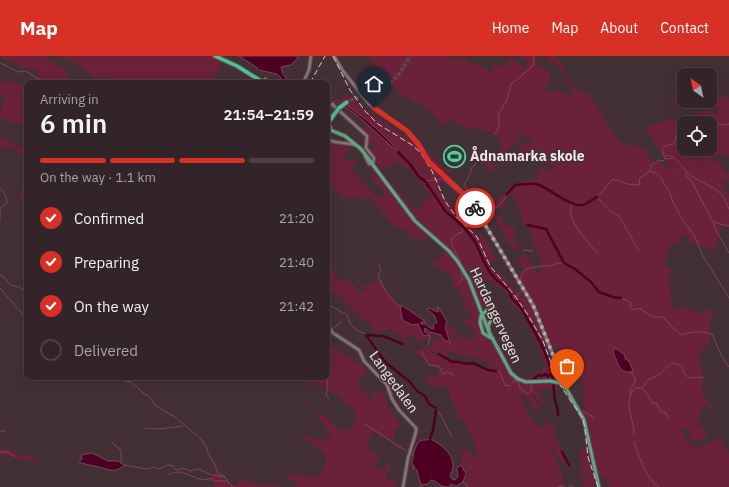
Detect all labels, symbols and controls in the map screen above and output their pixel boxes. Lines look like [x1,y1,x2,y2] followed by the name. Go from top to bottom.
[20,16,58,40] text: Map
[492,19,529,37] text: Home
[551,19,578,37] text: Map
[600,19,638,37] text: About
[660,19,709,37] text: Contact
[357,67,391,108] pin
[677,68,717,108] north arrow
[677,68,717,156] map controls
[363,73,385,95] icon: home
[40,91,99,108] text: Arriving in
[224,105,314,124] text: 21:54–21:59
[40,106,107,140] text: 6 min
[677,116,717,156] button: locate
[442,143,468,169] sports icon: Ådnamarka skole
[470,146,585,165] place label: Ådnamarka skole
[40,169,156,186] text: On the way · 1.1 km
[455,188,495,228] courier
[464,197,486,219] icon: bike
[40,207,62,229] icon: check
[74,209,144,228] text: Confirmed
[279,210,314,227] text: 21:20
[40,251,62,273] icon: check
[74,253,139,272] text: Preparing
[279,254,314,271] text: 21:40
[466,264,526,366] street label: Hardangervegen
[40,295,62,317] icon: check
[74,297,149,316] text: On the way
[279,298,314,315] text: 21:42
[74,341,138,360] text: Delivered
[365,347,423,417] street label: Langedalen
[550,349,584,390] pin
[556,355,578,377] icon: bag

